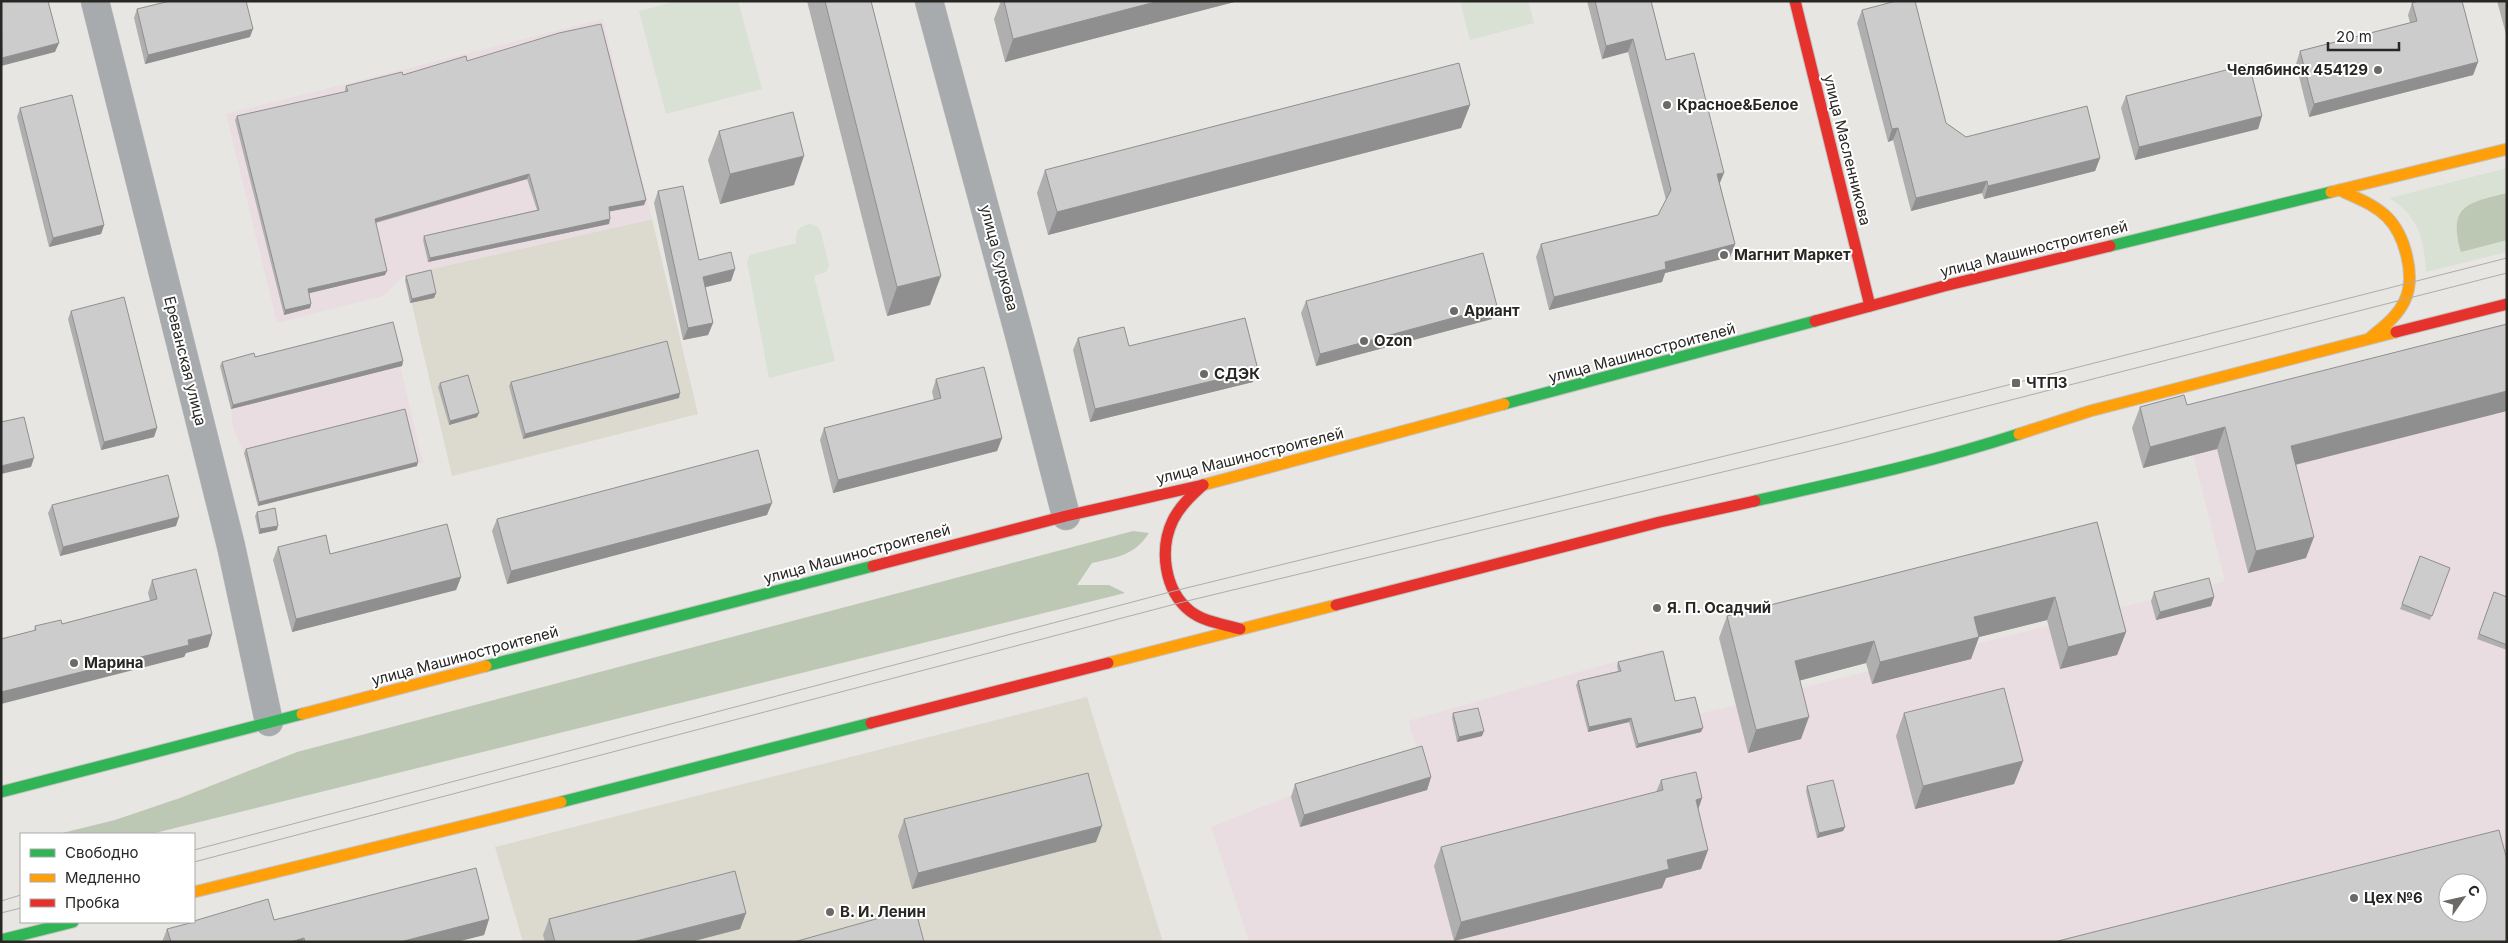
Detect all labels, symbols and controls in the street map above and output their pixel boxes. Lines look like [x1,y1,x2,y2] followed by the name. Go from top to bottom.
[2328,20,2399,52] scale bar
[2336,27,2372,46] text: 20 m
[2227,60,2368,79] place label: Челябинск 454129
[2372,64,2384,76] marker: Челябинск 454129
[1820,72,1875,227] street label: улица Масленникова
[1677,95,1798,114] place label: Красное&Белое
[1661,99,1673,111] marker: Красное&Белое
[976,203,1023,313] street label: улица Суркова
[1938,216,2130,281] street label: улица Машиностроителей
[1734,245,1851,264] place label: Магнит Маркет
[1718,249,1730,261] marker: Магнит Маркет
[160,294,211,428] street label: Ереванская улица
[1464,301,1520,320] place label: Ариант
[1448,305,1460,317] marker: Ариант
[1546,318,1737,387] street label: улица Машиностроителей
[1374,331,1412,350] place label: Ozon
[1358,335,1370,347] marker: Ozon
[1214,364,1260,383] place label: СДЭК
[1198,368,1210,380] marker: СДЭК
[2026,373,2068,392] place label: ЧТПЗ
[2010,377,2022,389] marker: ЧТПЗ
[1154,423,1346,488] street label: улица Машиностроителей
[761,519,952,588] street label: улица Машиностроителей
[1667,598,1771,617] place label: Я. П. Осадчий
[1651,602,1663,614] marker: Я. П. Осадчий
[369,621,560,690] street label: улица Машиностроителей
[84,653,144,672] place label: Марина
[68,657,80,669] marker: Марина
[20,833,195,923] legend
[65,843,139,862] text: Свободно
[65,868,141,887] text: Медленно
[2438,873,2488,923] north arrow
[2464,881,2484,899] text: С
[2364,888,2423,907] place label: Цех №6
[2348,892,2360,904] marker: Цех №6
[65,893,120,912] text: Пробка
[840,902,926,921] place label: В. И. Ленин
[824,906,836,918] marker: В. И. Ленин

